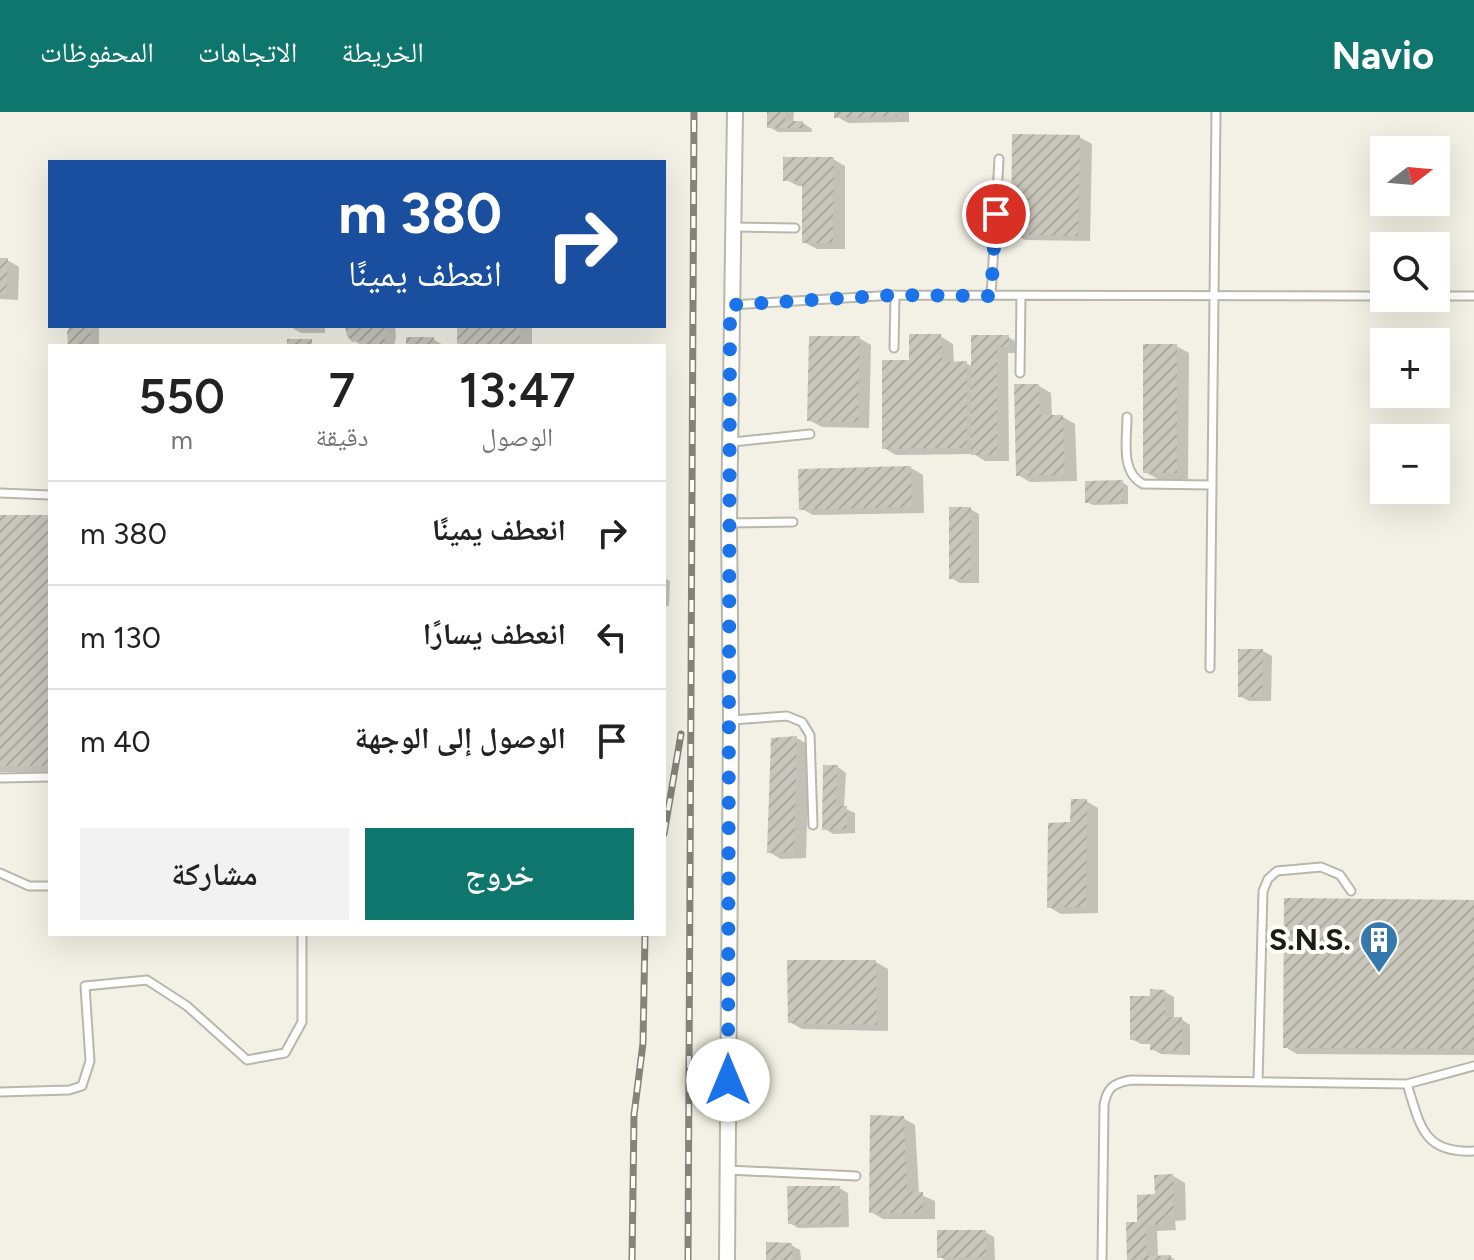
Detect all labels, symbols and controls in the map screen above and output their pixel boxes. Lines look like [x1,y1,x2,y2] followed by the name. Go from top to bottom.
[1332,33,1434,79] text: Navio
[40,35,154,69] text: المحفوظات
[198,35,297,69] text: الاتجاهات
[341,35,424,69] text: الخريطة
[1370,136,1450,216] north arrow
[1370,136,1450,504] map controls
[338,180,502,247] text: 380 m
[962,180,1030,248] pin
[530,192,634,296] icon: right
[974,192,1018,236] icon: arrive
[1370,232,1450,312] button: search
[348,252,502,295] text: انعطف يمينًا
[1370,328,1450,408] button: +
[329,361,355,419] text: 7
[459,361,575,419] text: 13:47
[139,367,225,425] text: 550
[316,421,368,453] text: دقيقة
[481,421,553,453] text: الوصول
[171,424,193,456] text: m
[1370,424,1450,504] button: −
[432,511,566,548] text: انعطف يمينًا
[590,511,634,555] icon: right
[80,515,167,552] text: 380 m
[423,615,566,652] text: انعطف يسارًا
[590,615,634,659] icon: left
[80,619,161,656] text: 130 m
[354,719,566,756] text: الوصول إلى الوجهة
[590,719,634,763] icon: arrive
[80,723,151,760] text: 40 m
[80,828,349,920] button: مشاركة
[365,828,634,920] button: خروج
[1358,919,1400,974] building icon: S.N.S.
[1269,921,1351,958] place label: S.N.S.
[686,1038,770,1122] position arrow

